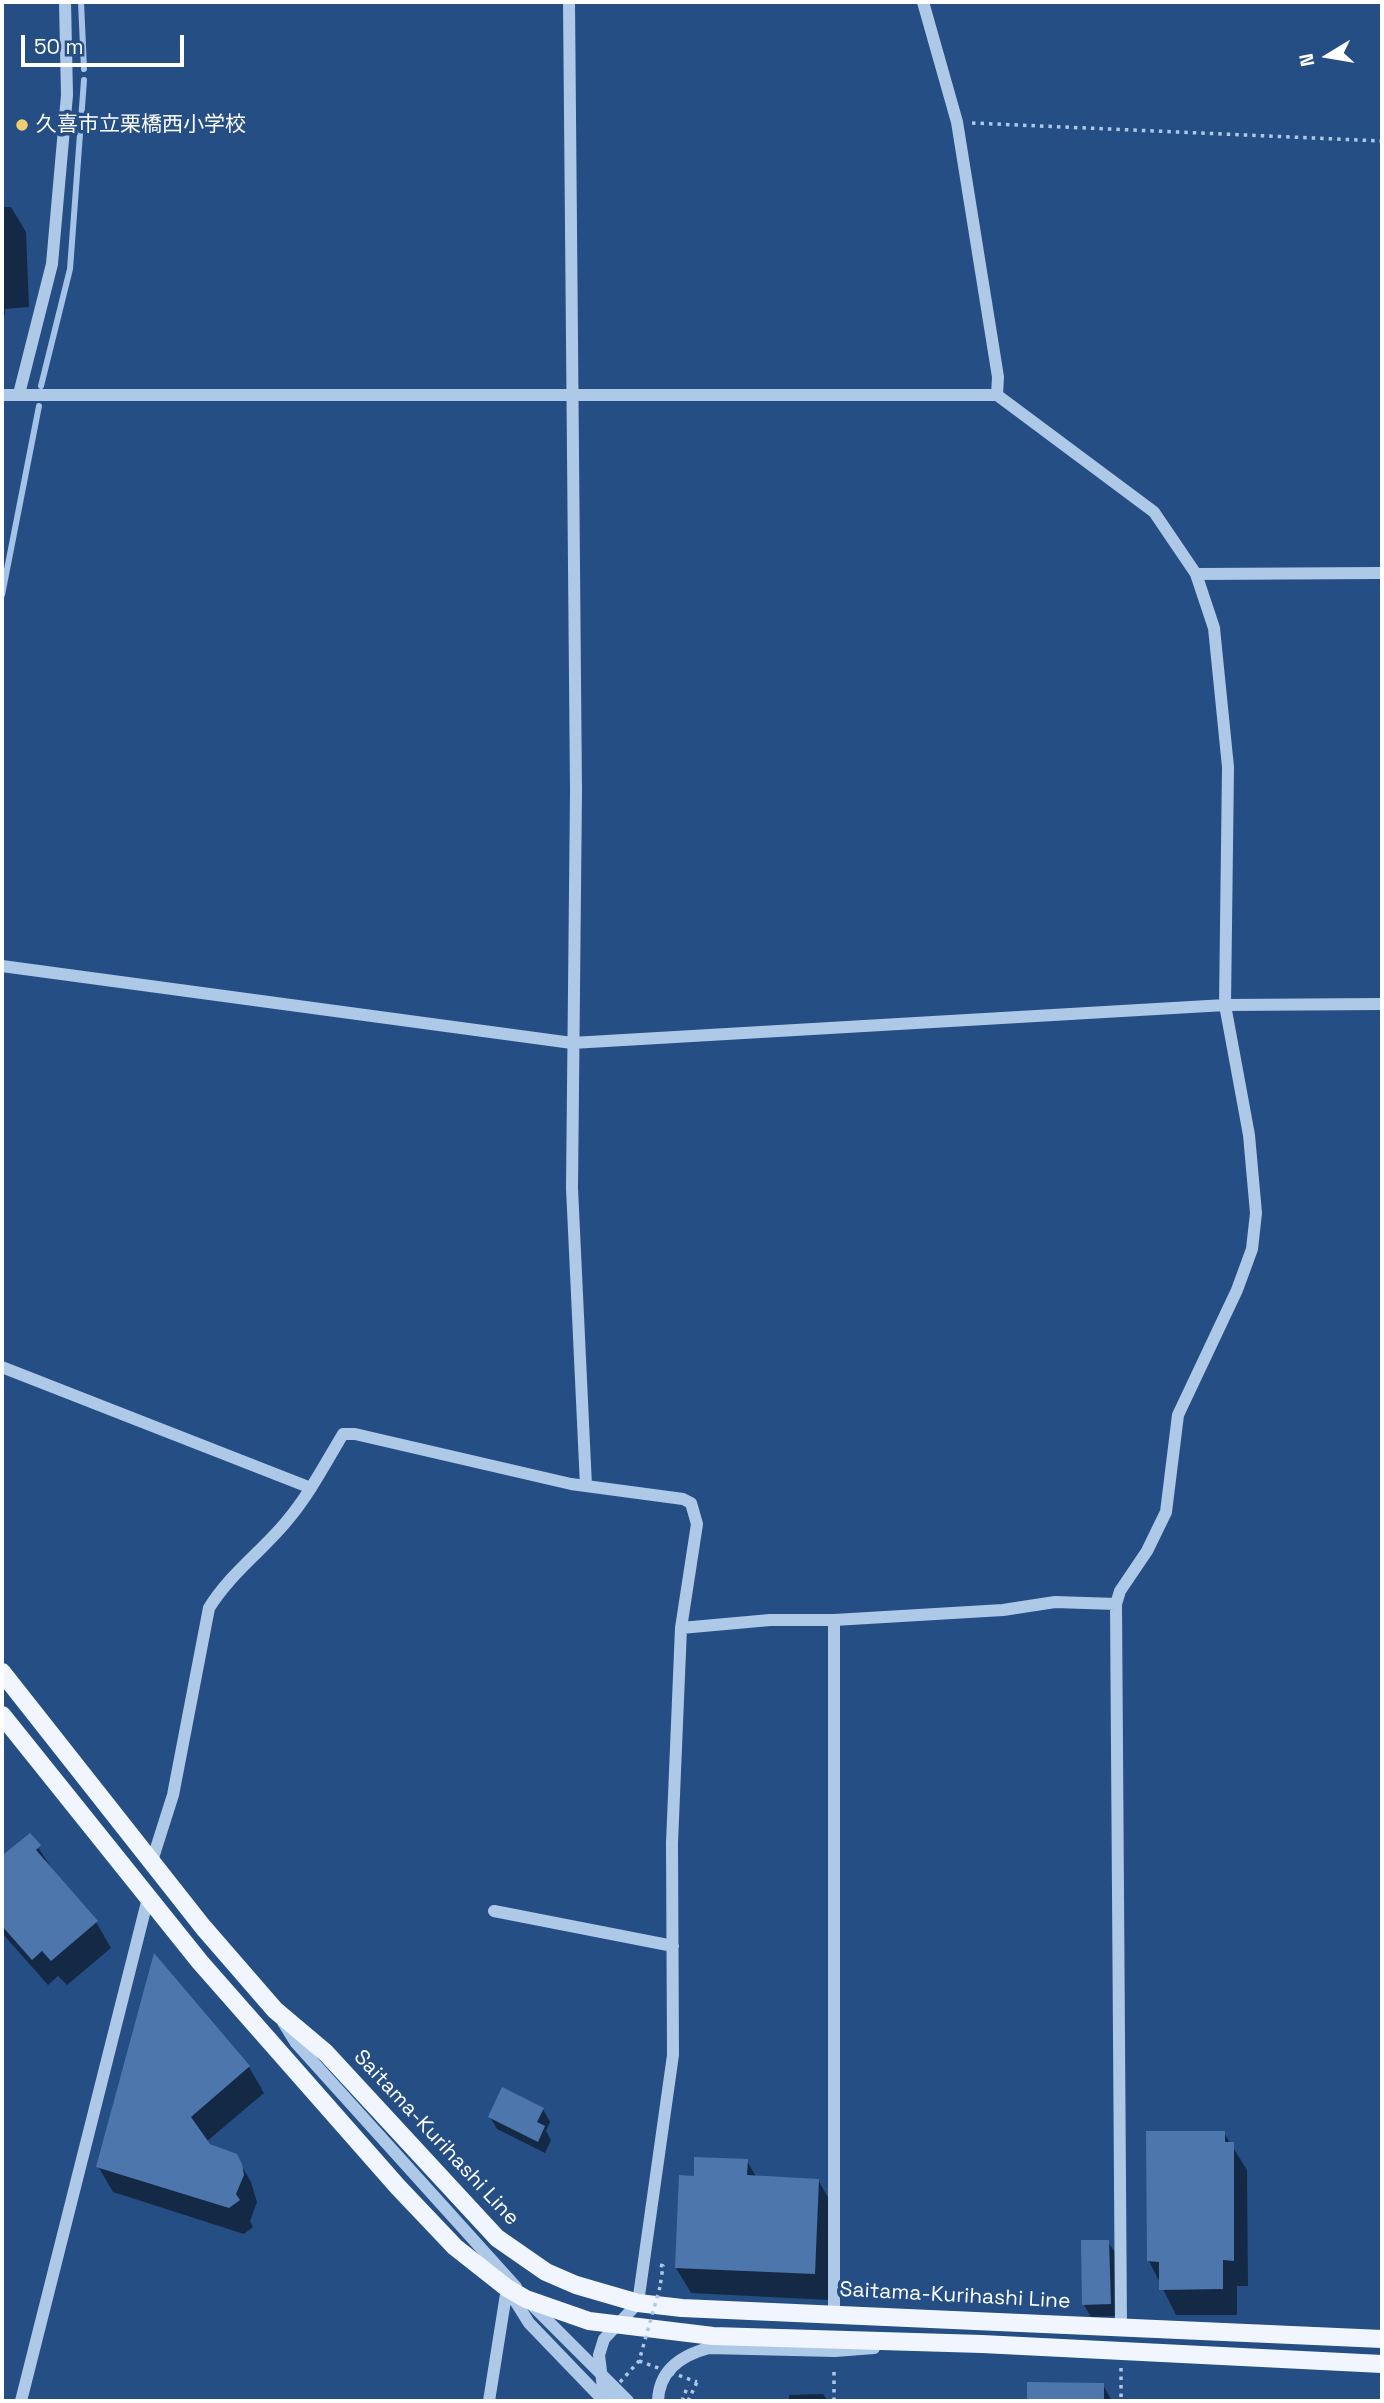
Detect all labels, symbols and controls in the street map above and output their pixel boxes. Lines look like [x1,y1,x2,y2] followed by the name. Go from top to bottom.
[24,21,187,65] scale bar
[1293,21,1363,91] north arrow
[34,33,84,60] text: 50 m
[1293,51,1320,69] text: N
[36,112,246,138] place label: 久喜市立栗橋西小学校
[14,117,30,133] marker: 久喜市立栗橋西小学校
[348,2045,524,2231] street label: Saitama-Kurihashi Line
[839,2277,1071,2315] street label: Saitama-Kurihashi Line

